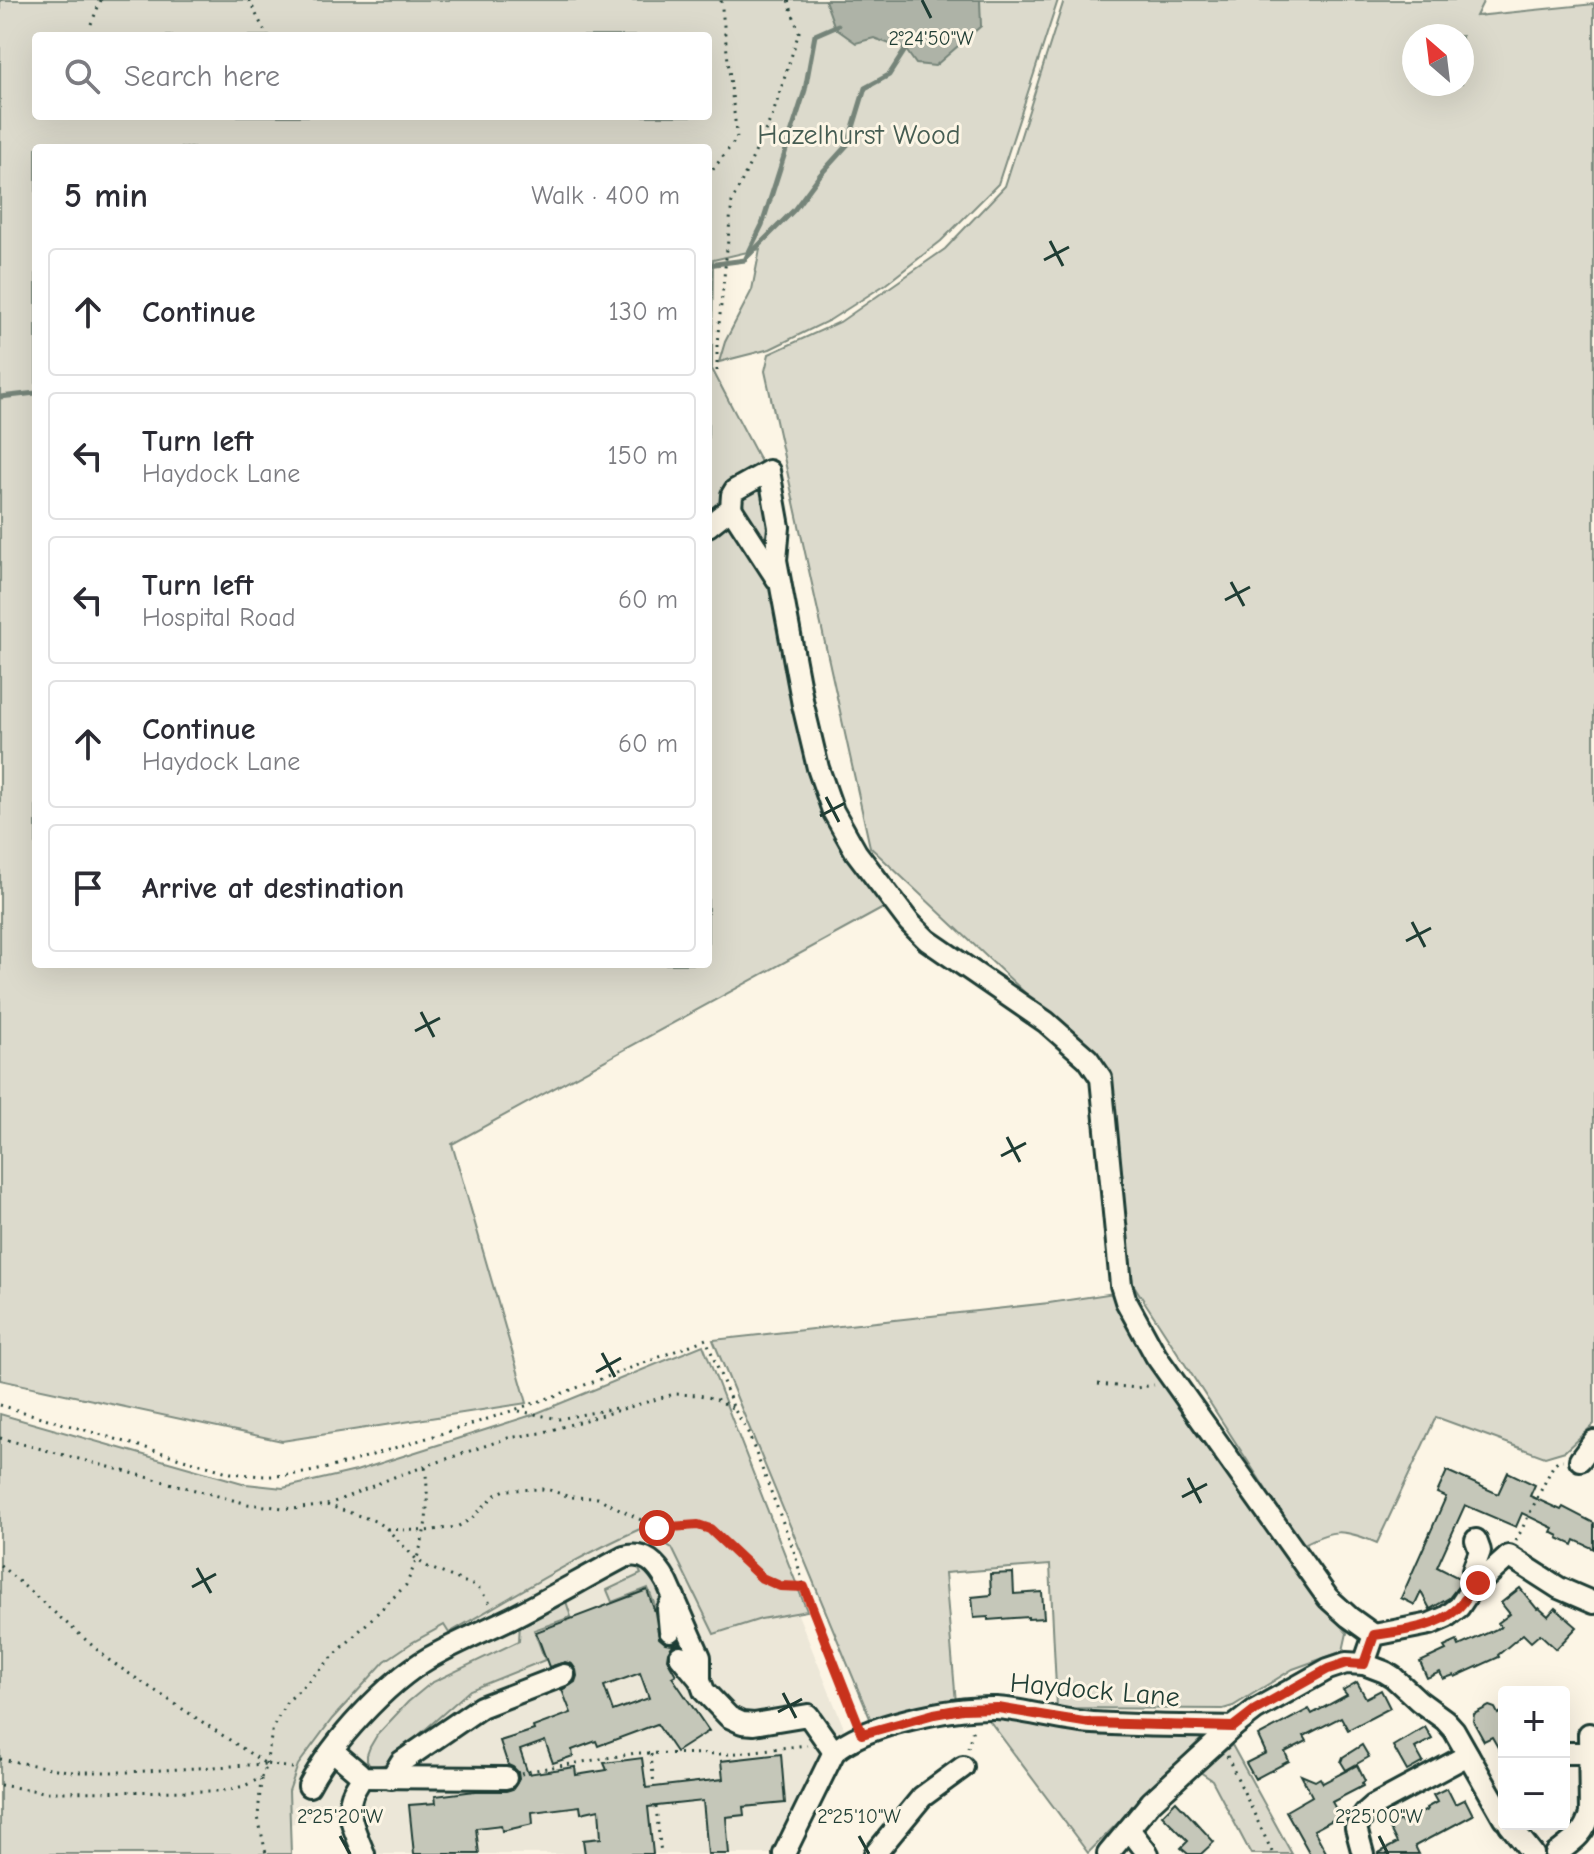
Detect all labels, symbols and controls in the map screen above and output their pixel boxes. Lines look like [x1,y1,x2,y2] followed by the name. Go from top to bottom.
[1402,24,1474,96] north arrow
[888,27,974,50] text: 2°24'50"W
[32,32,712,120] search box
[60,54,104,98] icon: search
[124,59,280,94] text: Search here
[757,119,961,151] park label: Hazelhurst Wood
[64,176,148,216] text: 5 min
[531,181,680,211] text: Walk · 400 m
[66,290,110,334] icon: ahead
[142,295,256,330] text: Continue
[609,297,678,327] text: 130 m
[142,424,254,459] text: Turn left
[66,434,110,478] icon: left
[608,441,678,471] text: 150 m
[142,459,300,489] text: Haydock Lane
[142,568,254,603] text: Turn left
[66,578,110,622] icon: left
[618,585,678,615] text: 60 m
[142,603,296,633] text: Hospital Road
[142,712,256,747] text: Continue
[66,722,110,766] icon: ahead
[618,729,678,759] text: 60 m
[142,747,300,777] text: Haydock Lane
[66,866,110,910] icon: arrive
[142,871,404,906] text: Arrive at destination
[639,1510,675,1546] route start
[1460,1565,1496,1601] route end
[1009,1667,1181,1713] street label: Haydock Lane
[1498,1686,1570,1830] map controls
[1498,1686,1570,1758] button: +
[1498,1758,1570,1830] button: −
[297,1805,384,1828] text: 2°25'20"W
[817,1805,901,1828] text: 2°25'10"W
[1335,1805,1424,1828] text: 2°25'00"W

